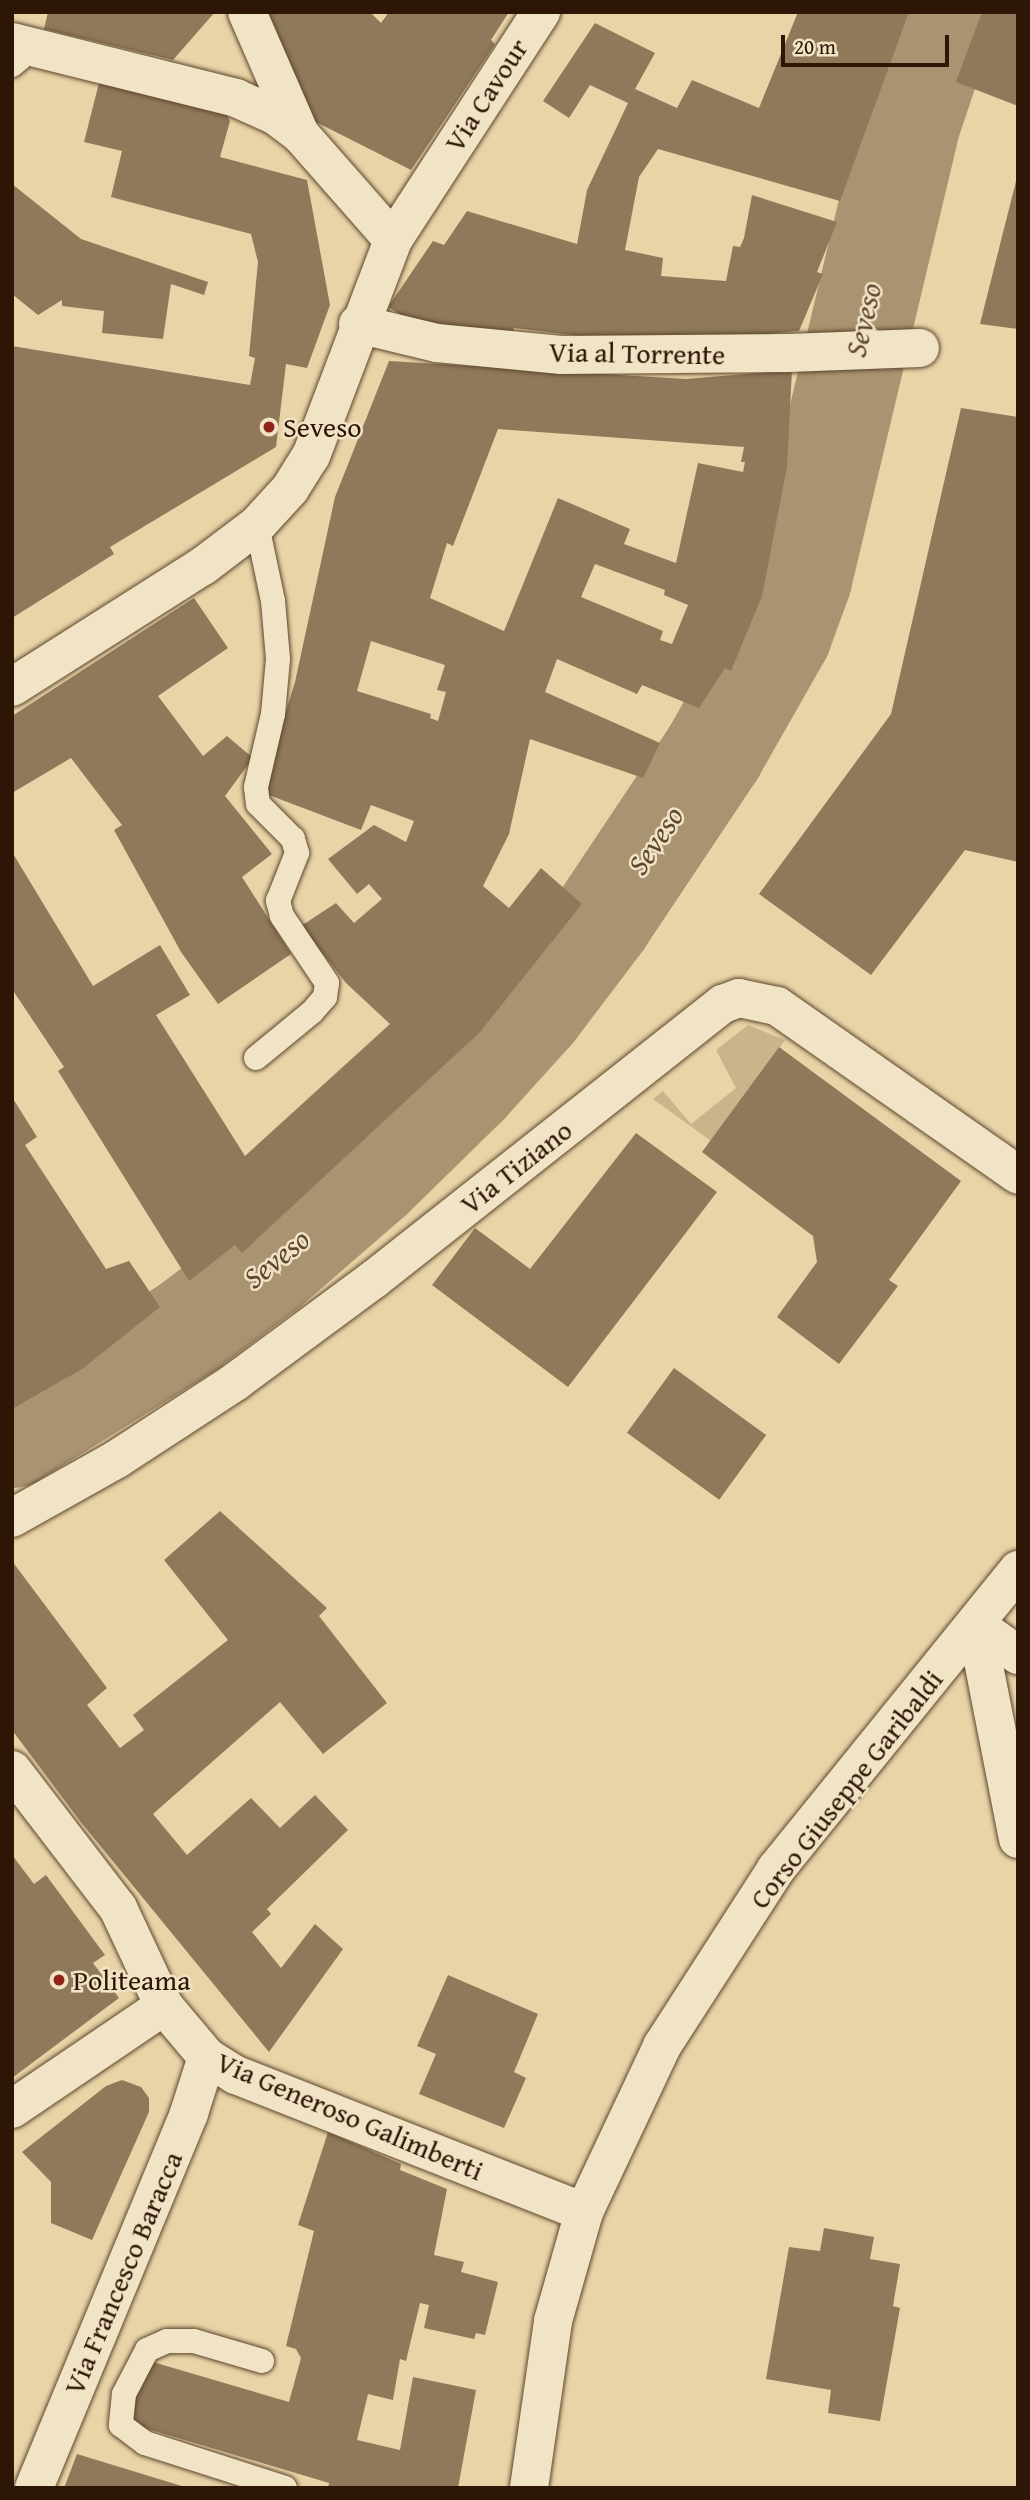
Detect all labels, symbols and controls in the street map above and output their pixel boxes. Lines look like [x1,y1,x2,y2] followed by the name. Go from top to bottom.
[785,21,953,65] scale bar
[794,31,836,62] text: 20 m
[437,32,535,158] street label: Via Cavour
[837,280,889,360] water label: Seveso
[549,335,725,371] street label: Via al Torrente
[283,410,362,444] place label: Seveso
[261,419,277,435] marker: Seveso
[619,799,691,881] water label: Seveso
[453,1113,579,1221] street label: Via Tiziano
[236,1220,316,1296] water label: Seveso
[742,1663,950,1915] street label: Corso Giuseppe Garibaldi
[73,1963,190,1997] place label: Politeama
[51,1972,67,1988] marker: Politeama
[212,2045,488,2187] street label: Via Generoso Galimberti
[57,2146,189,2400] street label: Via Francesco Baracca

